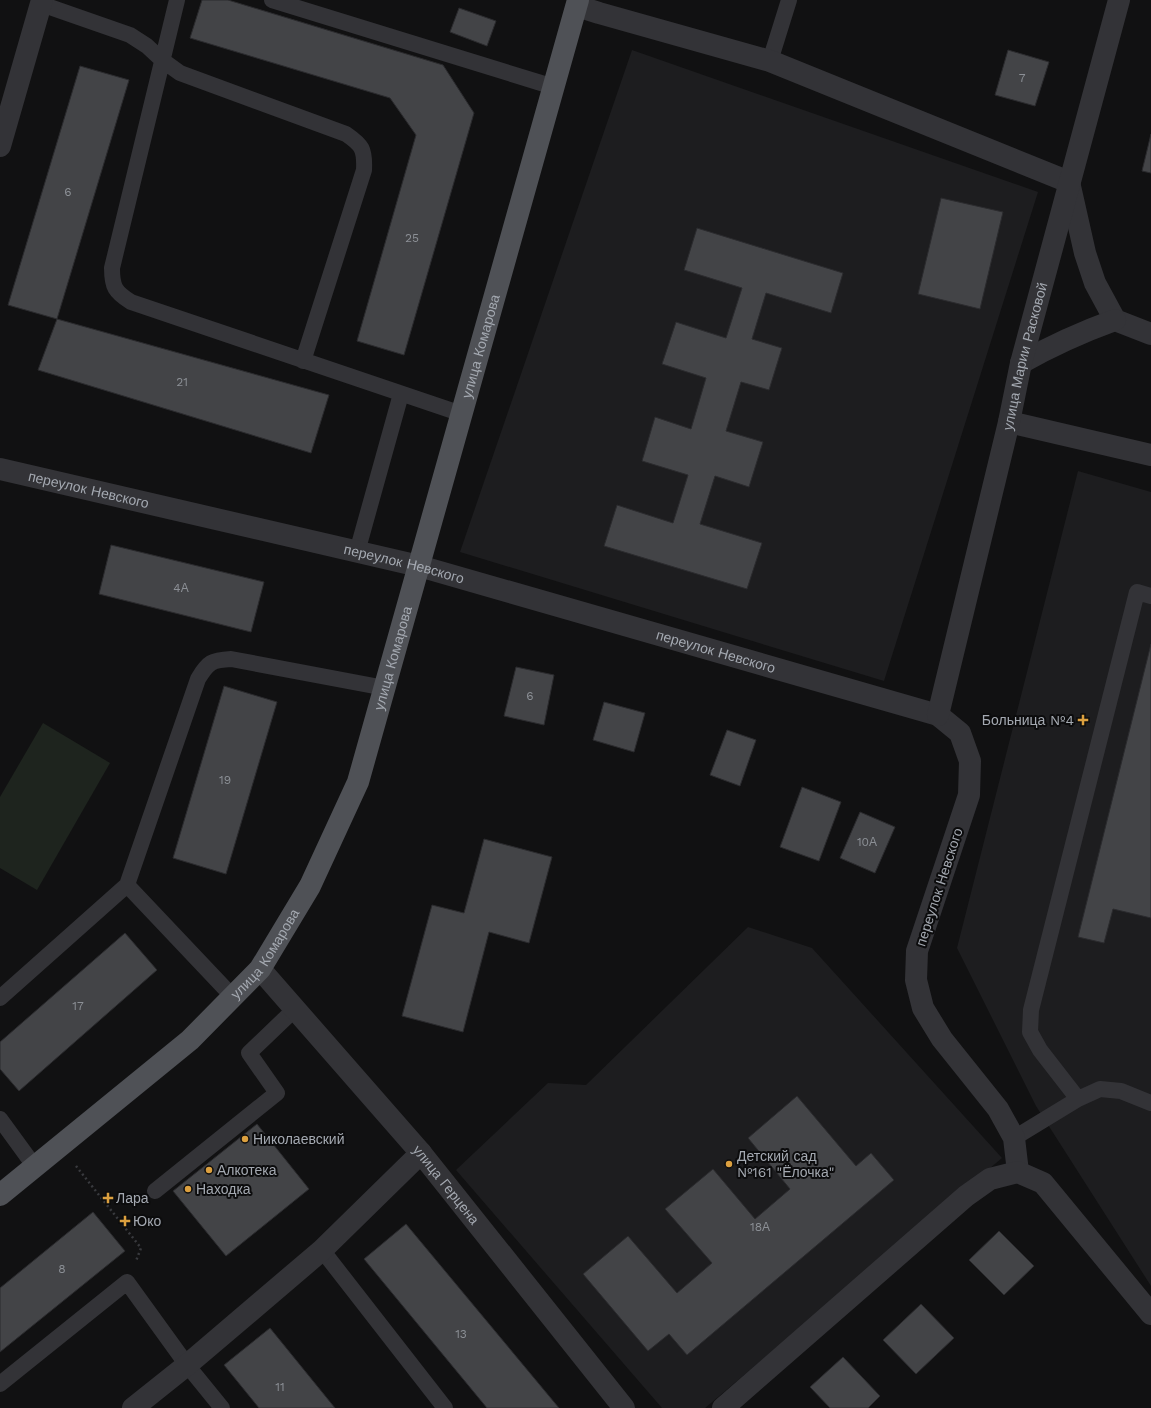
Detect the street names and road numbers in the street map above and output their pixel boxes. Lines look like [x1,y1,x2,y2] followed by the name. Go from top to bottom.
[999,281,1050,432] street label: улица Марии Расковой
[458,292,503,400] street label: улица Комарова
[27,468,151,511] street label: переулок Невского
[342,541,466,587] street label: переулок Невского
[371,604,415,712] street label: улица Комарова
[654,627,778,676] street label: переулок Невского
[912,826,966,948] street label: переулок Невского
[227,906,302,1002] street label: улица Комарова
[410,1142,483,1228] street label: улица Герцена

